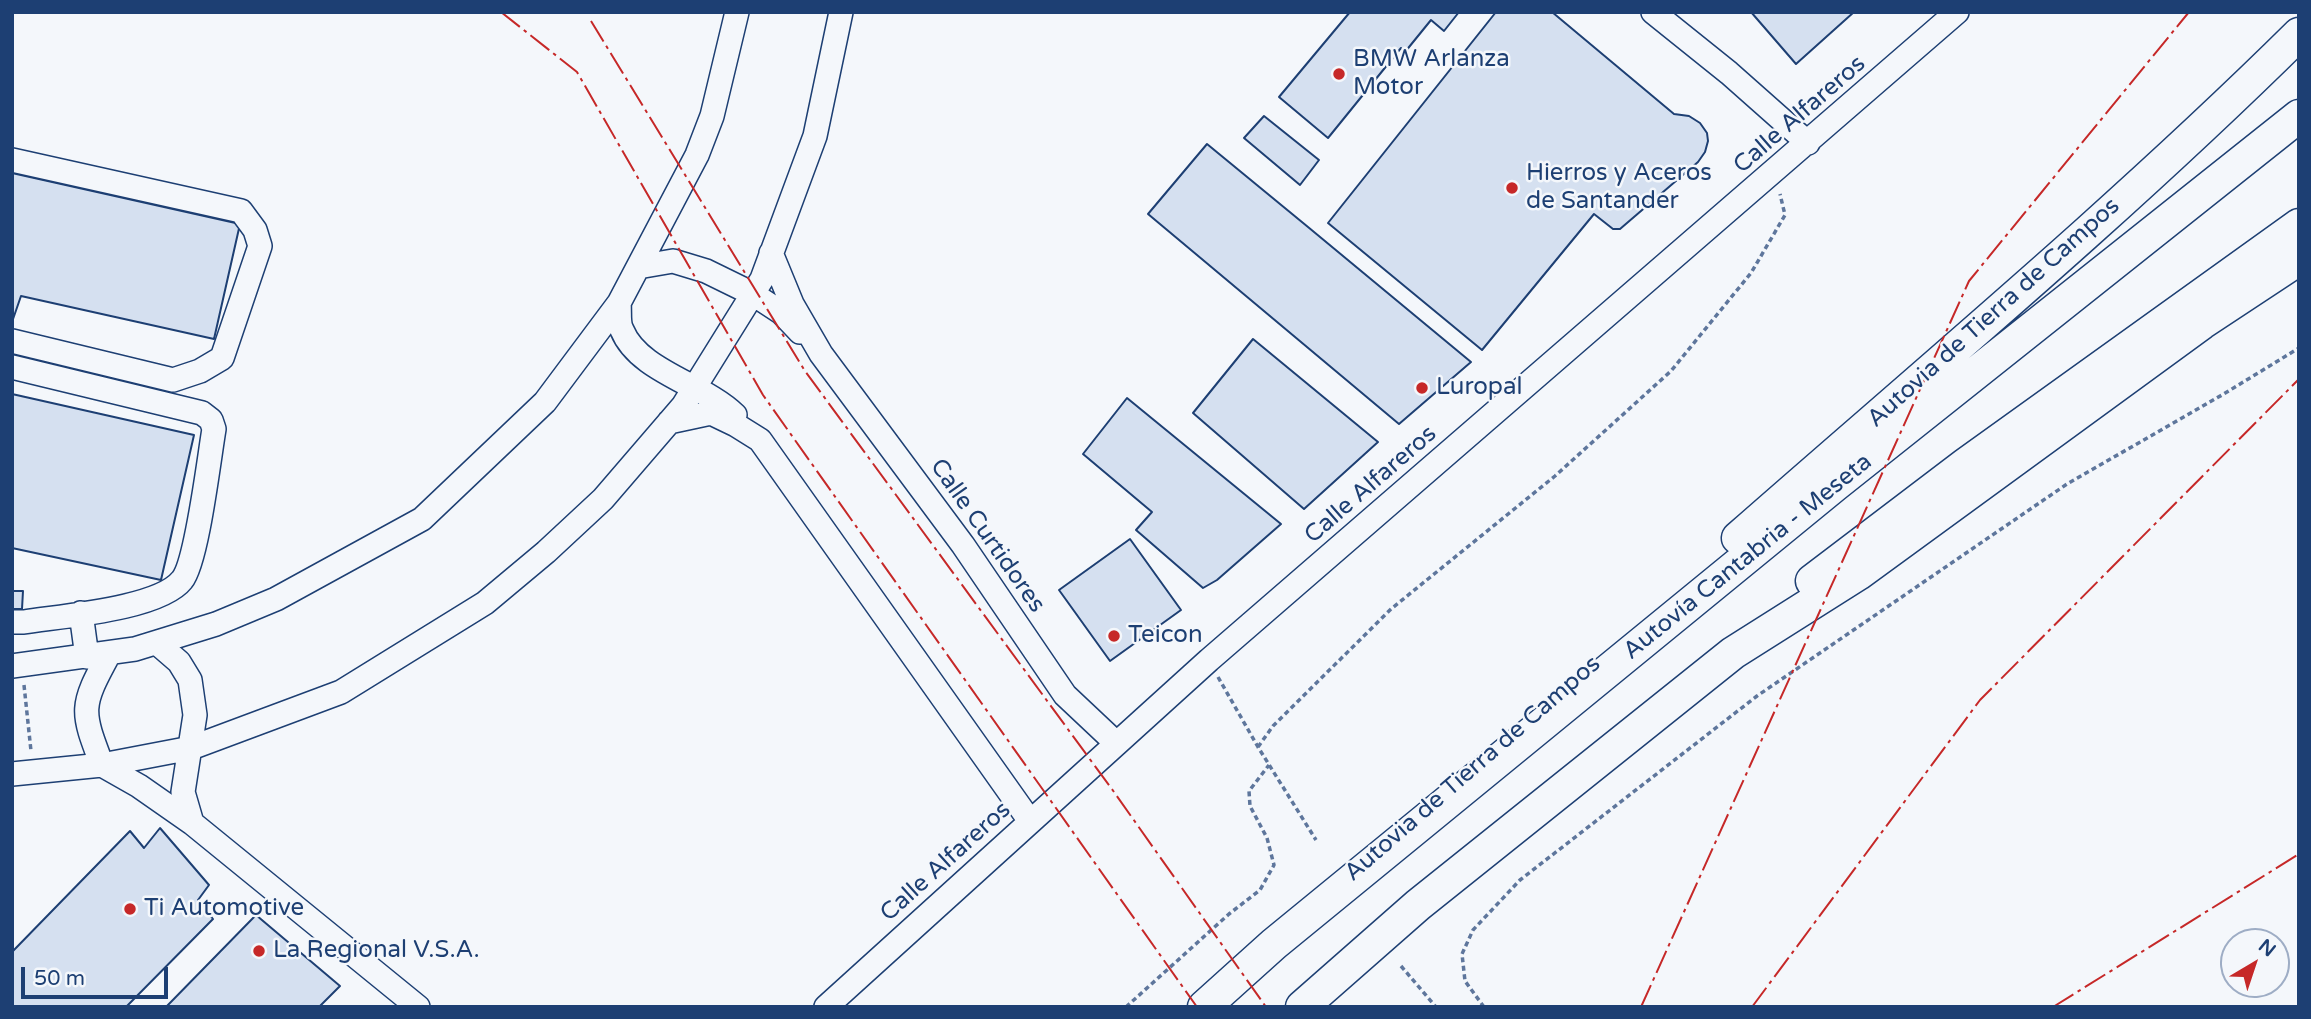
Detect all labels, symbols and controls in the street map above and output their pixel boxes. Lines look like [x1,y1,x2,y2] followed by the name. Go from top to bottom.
[1353,46,1510,102] place label: BMW Arlanza Motor
[1728,50,1872,180] street label: Calle Alfareros
[1331,66,1347,82] marker: BMW Arlanza Motor
[1526,160,1712,216] place label: Hierros y Aceros de Santander
[1504,180,1520,196] marker: Hierros y Aceros de Santander
[1862,192,2126,434] street label: Autovia de Tierra de Campos
[1436,374,1522,402] place label: Luropal
[1414,380,1430,396] marker: Luropal
[1299,420,1443,550] street label: Calle Alfareros
[1618,448,1878,666] street label: Autovía Cantabria - Meseta
[923,454,1051,618] street label: Calle Curtidores
[1128,622,1203,650] place label: Teicon
[1106,628,1122,644] marker: Teicon
[1339,650,1607,888] street label: Autovia de Tierra de Campos
[875,796,1017,928] street label: Calle Alfareros
[144,895,304,923] place label: Ti Automotive
[122,901,138,917] marker: Ti Automotive
[2220,928,2290,998] north arrow
[2254,935,2280,962] text: N
[273,937,480,965] place label: La Regional V.S.A.
[251,943,267,959] marker: La Regional V.S.A.
[24,953,172,997] scale bar
[34,966,85,991] text: 50 m

